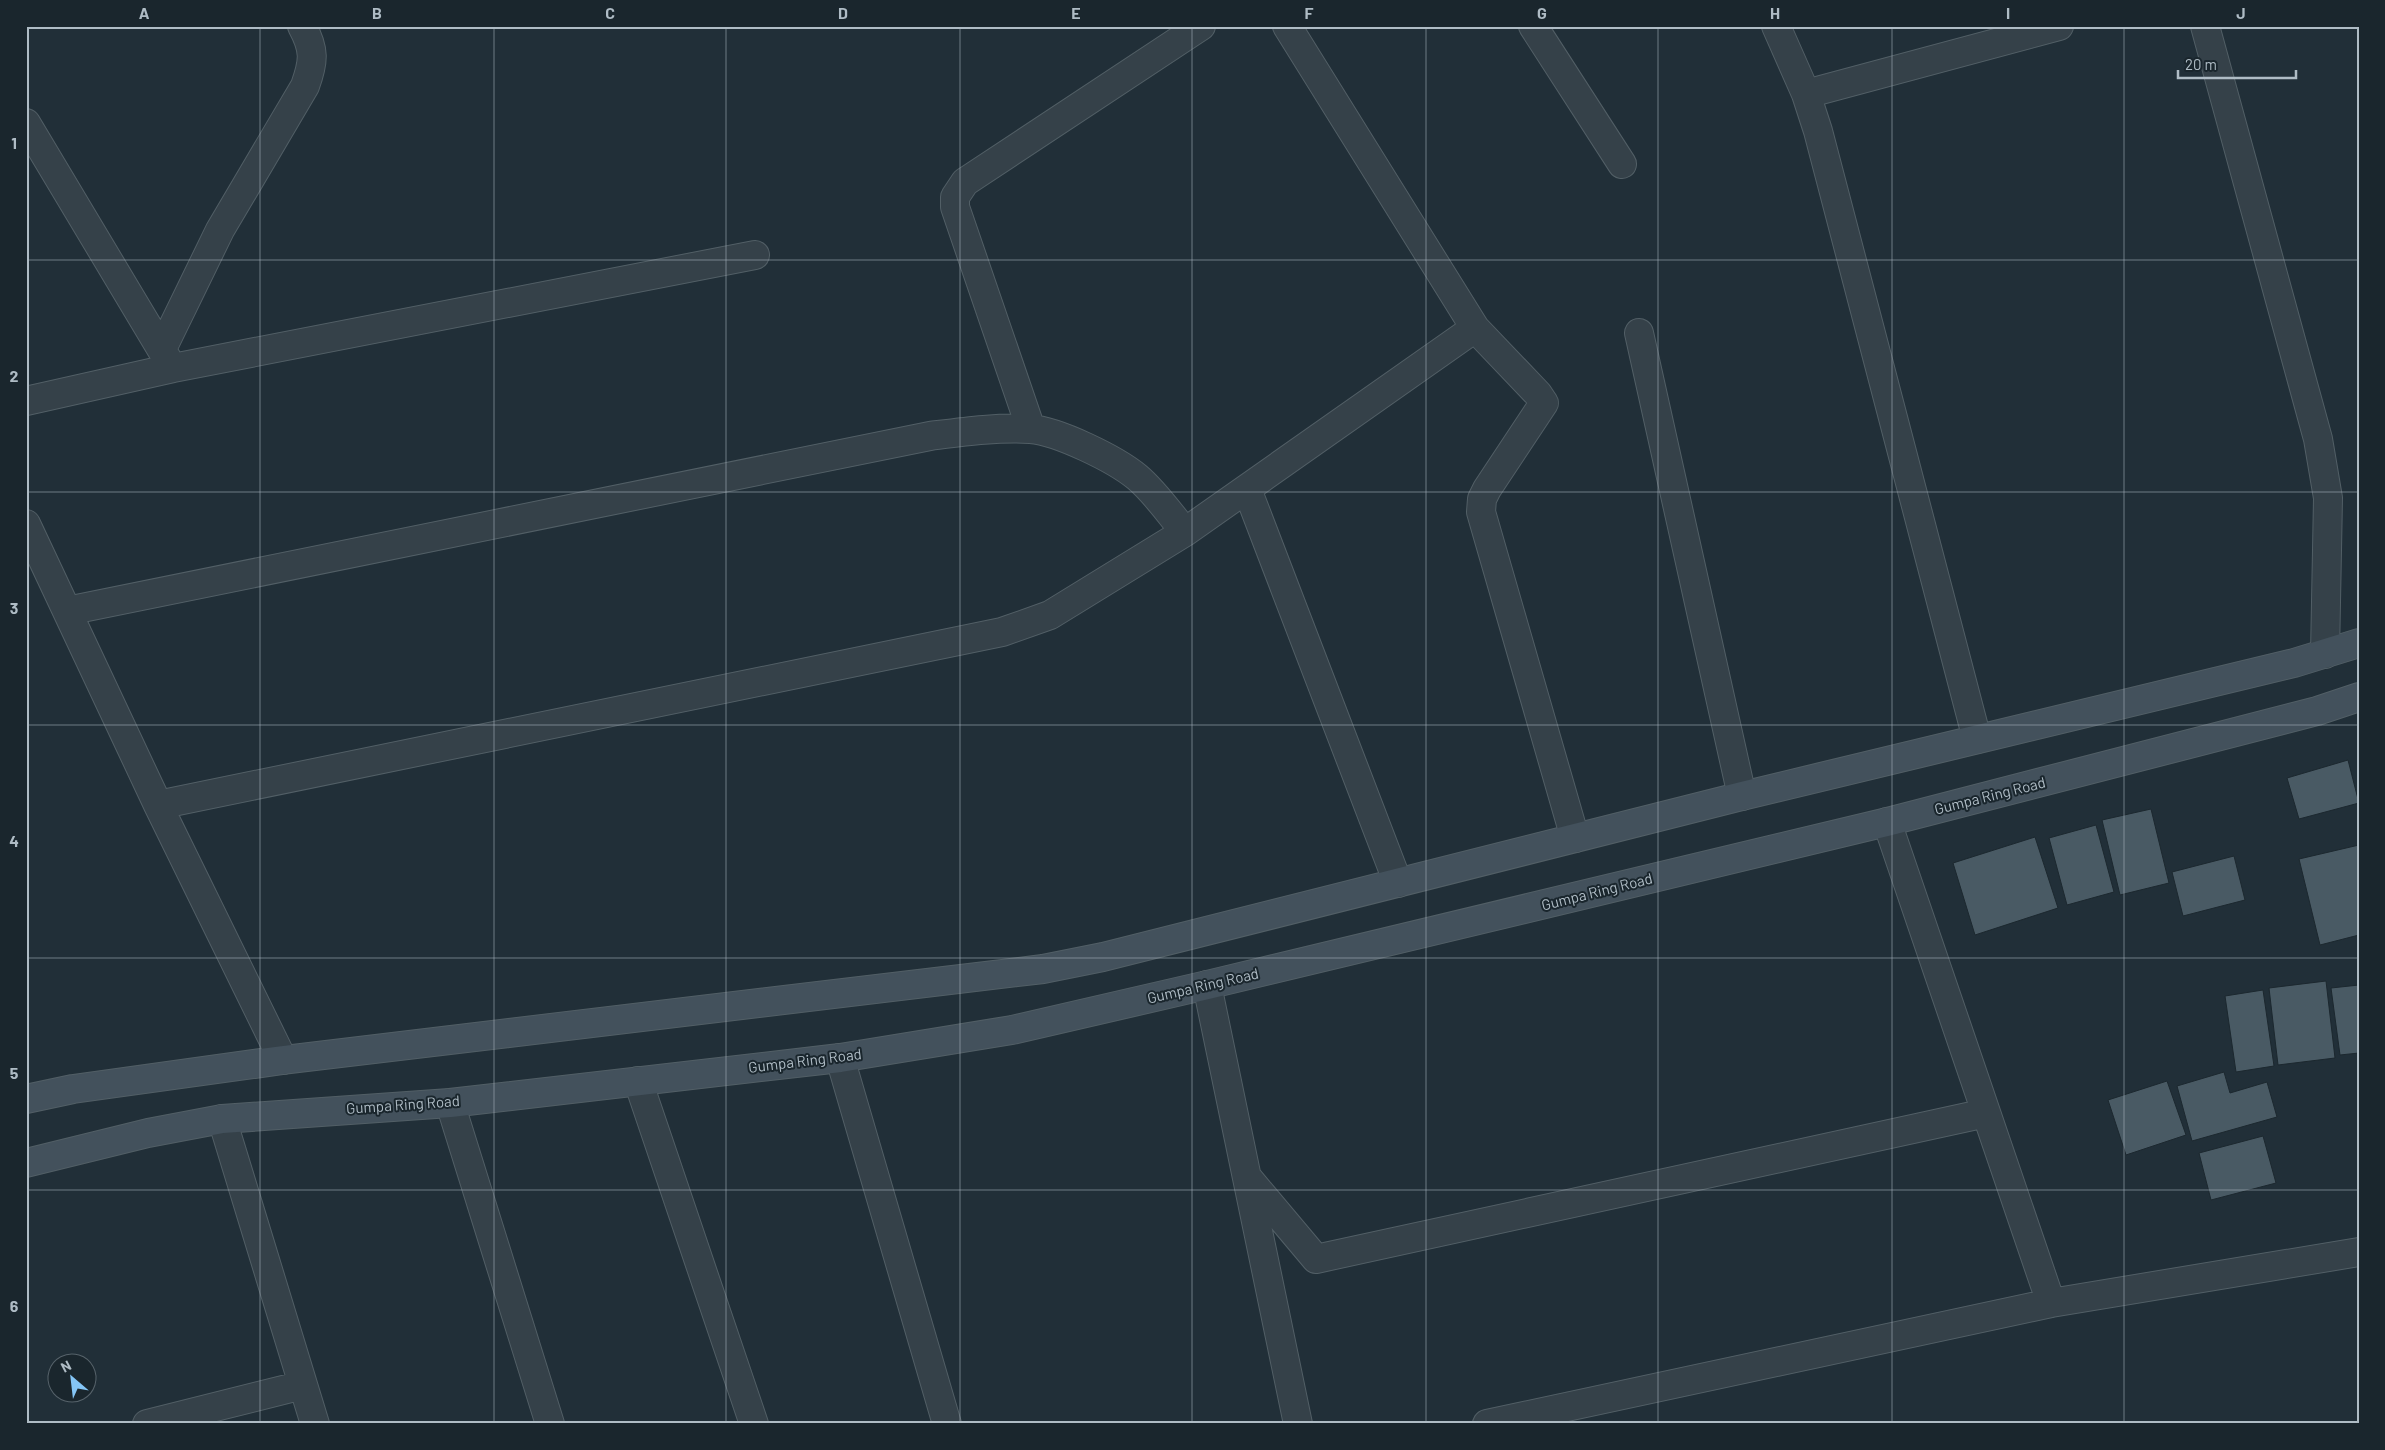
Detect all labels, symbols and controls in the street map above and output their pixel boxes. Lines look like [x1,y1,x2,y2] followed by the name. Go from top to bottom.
[139,3,150,22] text: A
[372,3,382,22] text: B
[605,3,615,22] text: C
[838,3,848,22] text: D
[1071,3,1081,22] text: E
[1305,3,1314,22] text: F
[1537,3,1547,22] text: G
[1770,3,1780,22] text: H
[2006,3,2010,22] text: I
[2236,3,2246,22] text: J
[2178,48,2295,80] scale bar
[2185,55,2217,73] text: 20 m
[11,133,17,152] text: 1
[10,366,19,385] text: 2
[10,598,18,617] text: 3
[1932,773,2047,818] street label: Gumpa Ring Road
[9,831,19,850] text: 4
[1539,869,1654,914] street label: Gumpa Ring Road
[1145,963,1260,1007] street label: Gumpa Ring Road
[747,1044,862,1076] street label: Gumpa Ring Road
[10,1063,19,1082] text: 5
[346,1091,460,1117] street label: Gumpa Ring Road
[10,1296,19,1315] text: 6
[48,1352,98,1402] north arrow
[58,1356,74,1376] text: N

